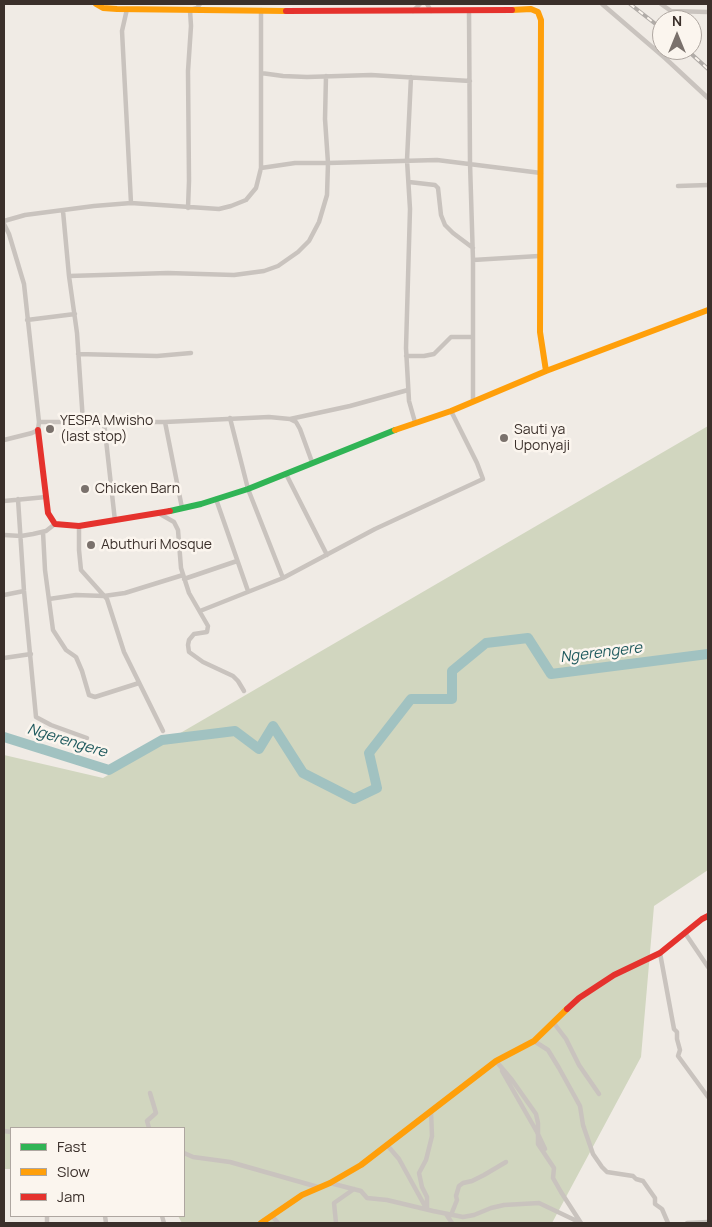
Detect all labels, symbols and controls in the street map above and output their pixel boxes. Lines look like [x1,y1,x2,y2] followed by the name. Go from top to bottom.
[652,10,702,60] north arrow
[672,11,682,30] text: N
[60,413,153,446] place label: YESPA Mwisho (last stop)
[514,422,570,454] place label: Sauti ya Uponyaji
[44,423,56,435] marker: YESPA Mwisho (last stop)
[498,432,510,444] marker: Sauti ya Uponyaji
[95,481,180,497] place label: Chicken Barn
[79,483,91,495] marker: Chicken Barn
[101,537,212,553] place label: Abuthuri Mosque
[85,539,97,551] marker: Abuthuri Mosque
[559,639,643,667] water label: Ngerengere
[25,720,109,762] water label: Ngerengere
[10,1127,185,1217] legend
[57,1136,86,1157] text: Fast
[57,1161,90,1182] text: Slow
[57,1186,85,1207] text: Jam

